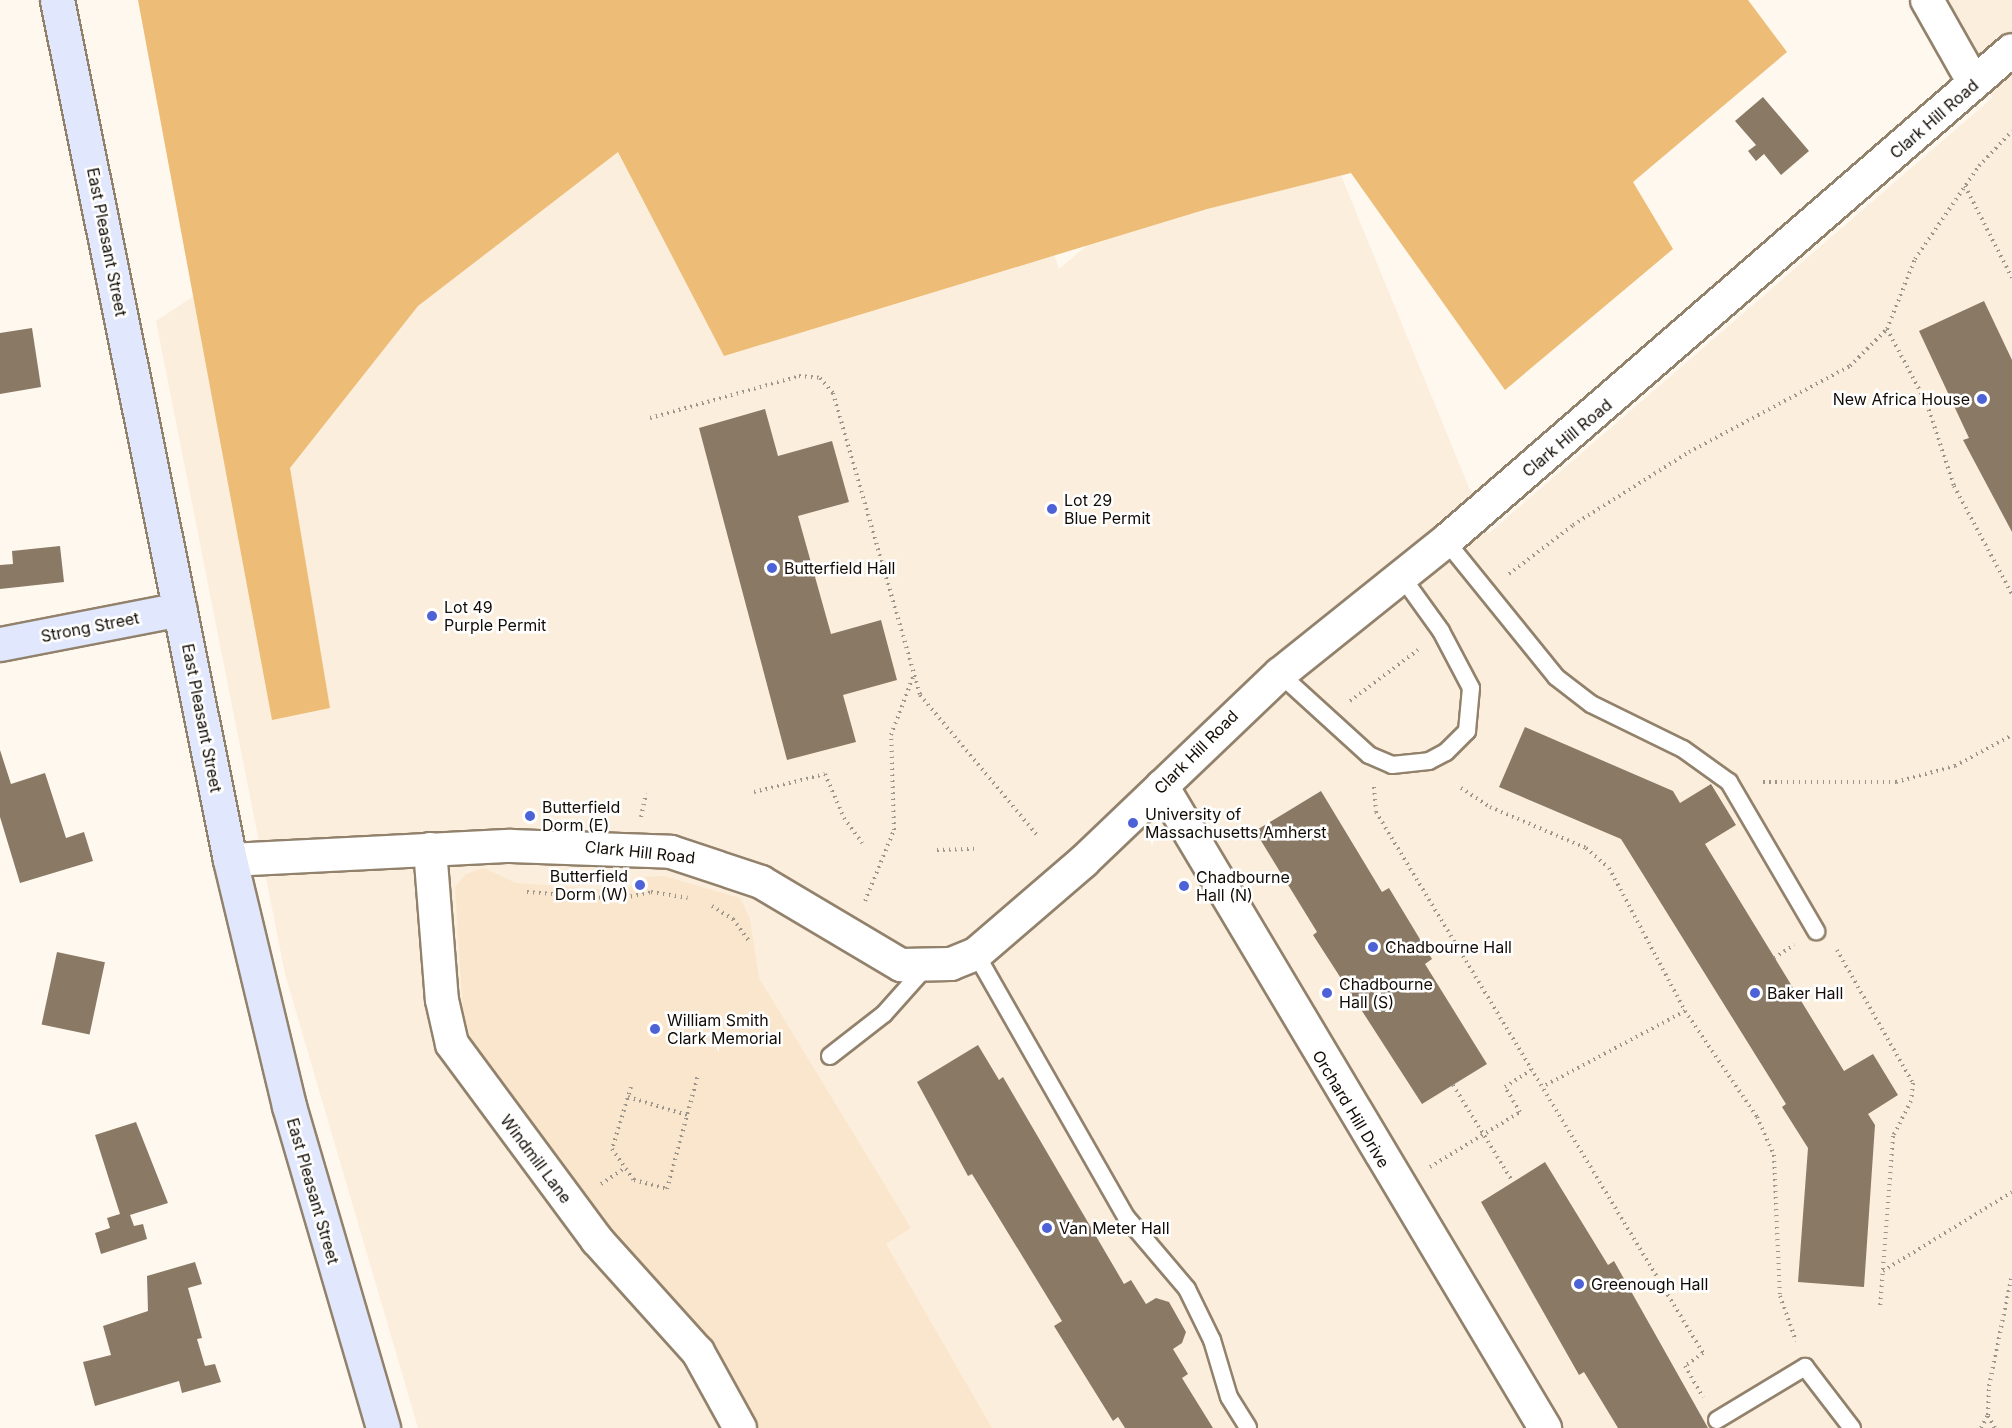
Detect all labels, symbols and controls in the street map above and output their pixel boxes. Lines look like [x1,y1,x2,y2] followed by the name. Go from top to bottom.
[1886,75,1982,163] street label: Clark Hill Road
[83,166,131,318] street label: East Pleasant Street
[1833,389,1970,409] place label: New Africa House
[1975,392,1989,406] marker: New Africa House
[1518,395,1616,481] street label: Clark Hill Road
[1064,490,1150,528] place label: Lot 29 Blue Permit
[1045,502,1059,516] marker: Lot 29 Blue Permit
[784,558,895,578] place label: Butterfield Hall
[765,561,779,575] marker: Butterfield Hall
[444,597,546,635] place label: Lot 49 Purple Permit
[39,608,141,646] street label: Strong Street
[425,609,439,623] marker: Lot 49 Purple Permit
[178,642,226,794] street label: East Pleasant Street
[1150,706,1242,798] street label: Clark Hill Road
[542,797,620,835] place label: Butterfield Dorm (E)
[1145,804,1327,842] place label: University of Massachusetts Amherst
[523,809,537,823] marker: Butterfield Dorm (E)
[1126,816,1140,830] marker: University of Massachusetts Amherst
[584,837,696,867] street label: Clark Hill Road
[550,866,628,904] place label: Butterfield Dorm (W)
[1196,867,1290,905] place label: Chadbourne Hall (N)
[633,878,647,892] marker: Butterfield Dorm (W)
[1177,879,1191,893] marker: Chadbourne Hall (N)
[1385,937,1512,957] place label: Chadbourne Hall
[1366,940,1380,954] marker: Chadbourne Hall
[1339,974,1433,1012] place label: Chadbourne Hall (S)
[1767,983,1843,1003] place label: Baker Hall
[1320,986,1334,1000] marker: Chadbourne Hall (S)
[1748,986,1762,1000] marker: Baker Hall
[667,1010,782,1048] place label: William Smith Clark Memorial
[648,1022,662,1036] marker: William Smith Clark Memorial
[1308,1047,1394,1171] street label: Orchard Hill Drive
[496,1111,576,1207] street label: Windmill Lane
[283,1116,343,1266] street label: East Pleasant Street
[1059,1218,1170,1238] place label: Van Meter Hall
[1040,1221,1054,1235] marker: Van Meter Hall
[1591,1274,1708,1294] place label: Greenough Hall
[1572,1277,1586,1291] marker: Greenough Hall

